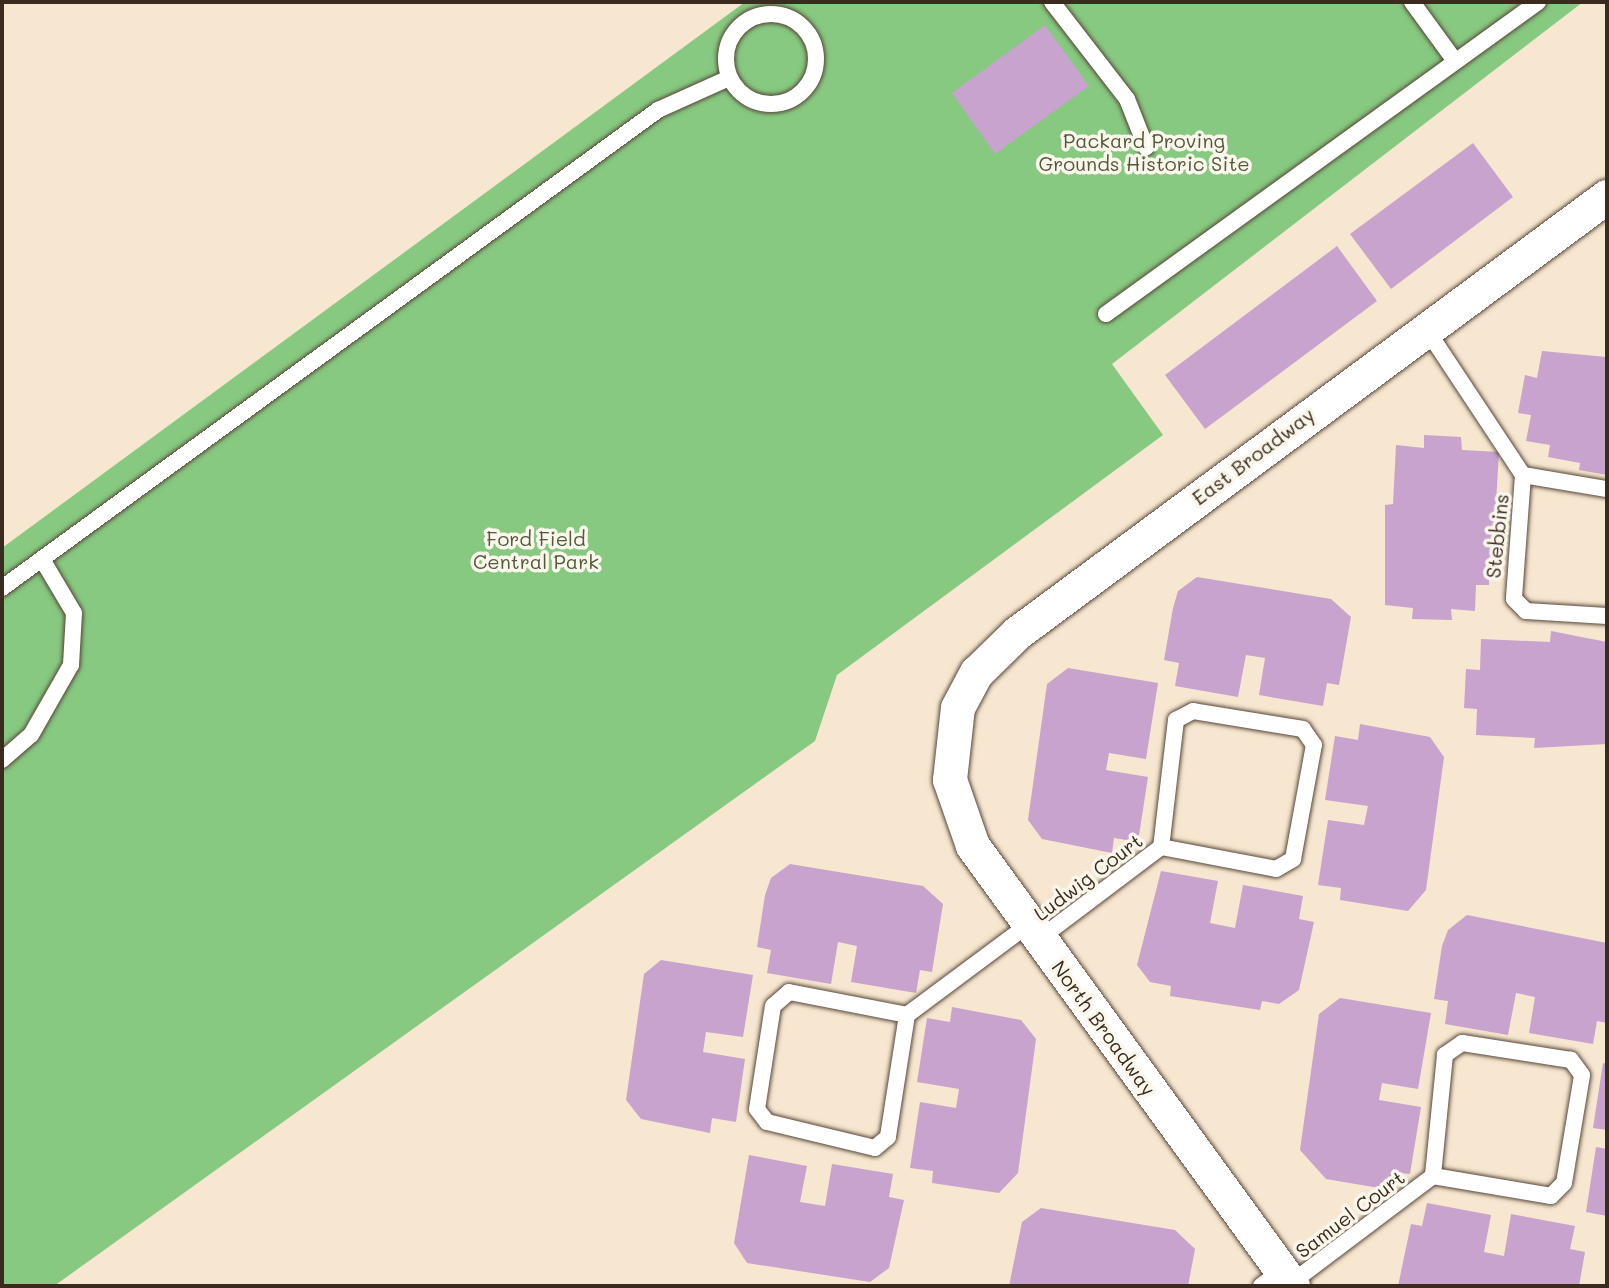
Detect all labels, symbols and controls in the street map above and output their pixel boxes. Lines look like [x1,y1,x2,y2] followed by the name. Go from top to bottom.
[1038,128,1250,175] park label: Packard Proving Grounds Historic Site
[1187,402,1319,510] street label: East Broadway
[1481,493,1513,579] street label: Stebbins
[473,526,599,573] park label: Ford Field Central Park
[1029,828,1147,926] street label: Ludwig Court
[1047,956,1161,1100] street label: North Broadway
[1291,1165,1409,1263] street label: Samuel Court

